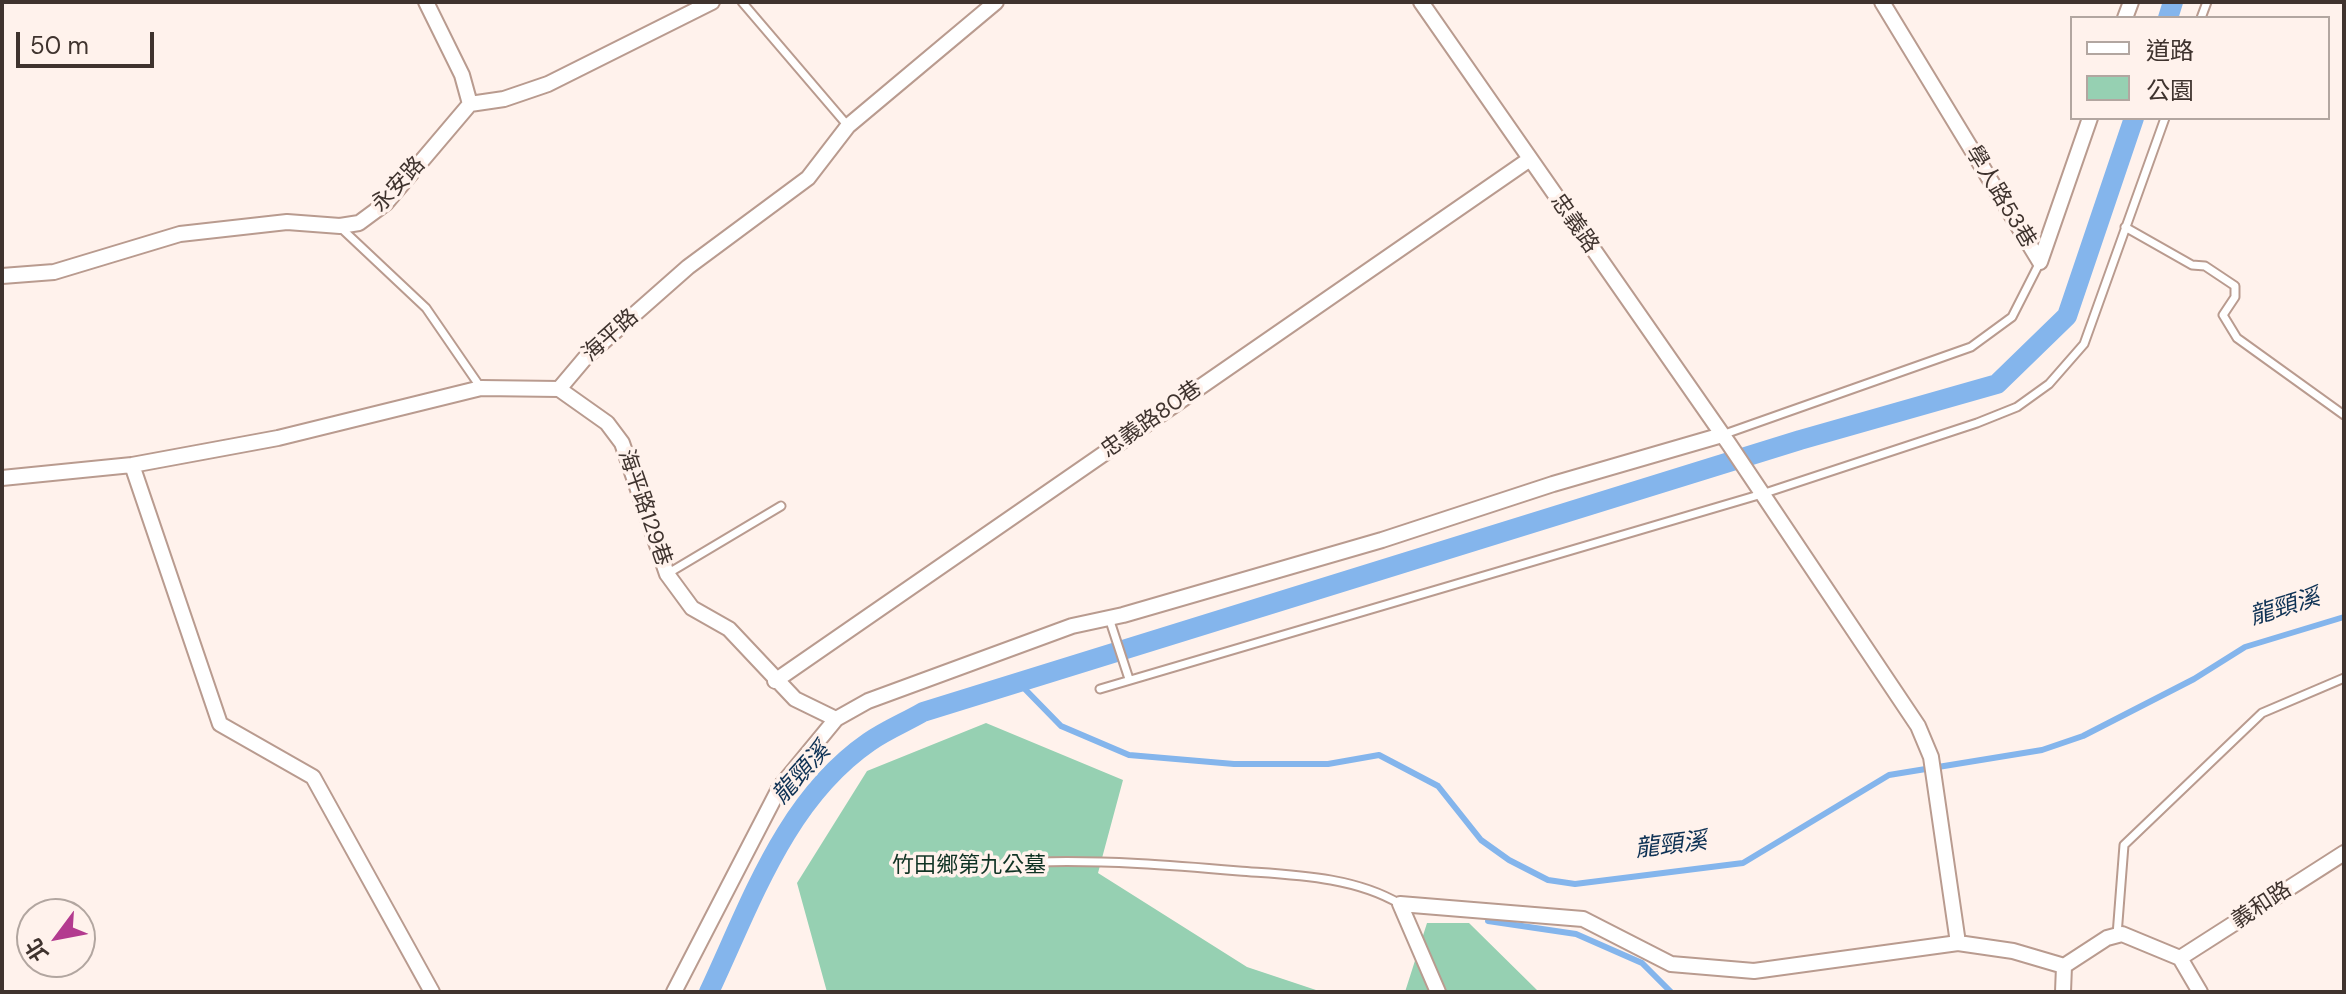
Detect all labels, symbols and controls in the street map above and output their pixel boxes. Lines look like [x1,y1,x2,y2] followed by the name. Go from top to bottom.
[20,16,158,66] scale bar
[2070,16,2330,120] legend
[30,30,89,61] text: 50 m
[2146,35,2194,66] text: 道路
[2146,75,2194,106] text: 公園
[1959,141,2041,253] street label: 學人路53巷
[367,152,431,218] street label: 永安路
[1544,189,1604,259] street label: 忠義路
[578,304,644,368] street label: 海平路
[1097,376,1207,464] street label: 忠義路80巷
[612,446,676,570] street label: 海平路129巷
[2246,584,2324,632] water label: 龍頸溪
[767,738,837,810] water label: 龍頸溪
[1634,827,1708,865] water label: 龍頸溪
[892,853,1046,879] park label: 竹田鄉第九公墓
[2227,877,2297,935] street label: 義和路
[16,898,96,978] north arrow
[19,933,55,967] text: 北

